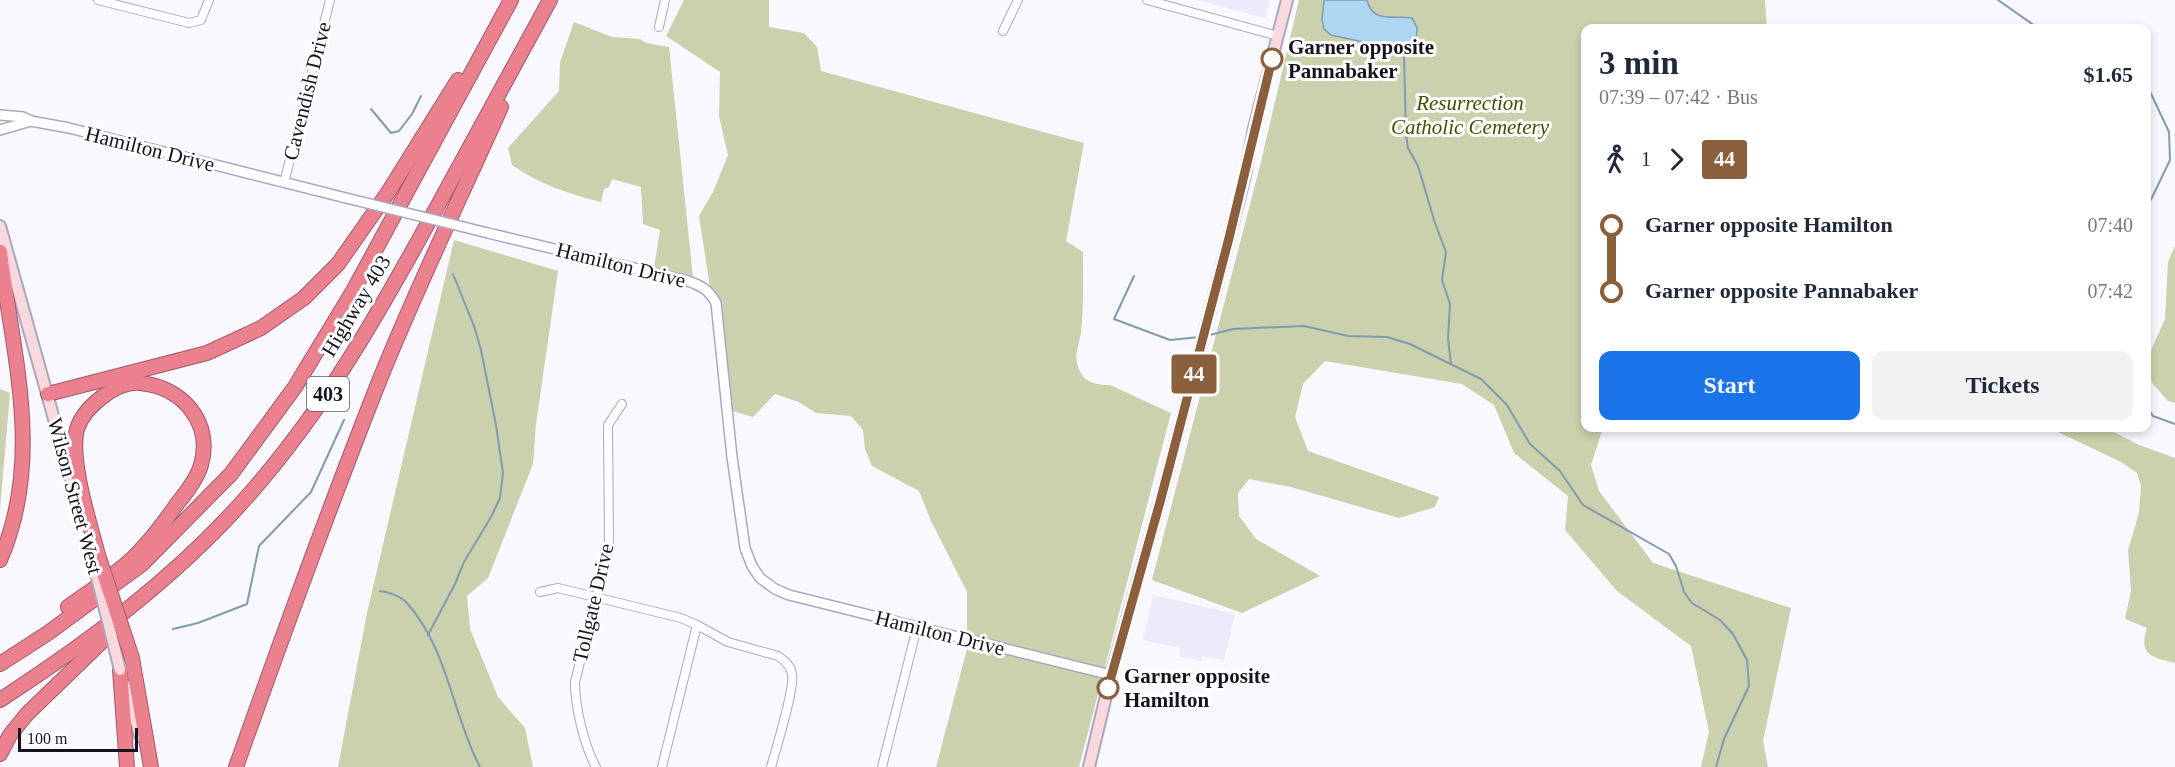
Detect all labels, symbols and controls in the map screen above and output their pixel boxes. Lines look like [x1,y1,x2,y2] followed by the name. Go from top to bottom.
[278,19,336,163] street label: Cavendish Drive
[1288,35,1434,83] place label: Garner opposite Pannabaker
[1599,45,1679,81] text: 3 min
[1261,48,1283,70] marker: Garner opposite Pannabaker
[2084,62,2133,87] text: $1.65
[1599,86,1758,108] text: 07:39 – 07:42 · Bus
[1391,91,1550,139] park label: Resurrection Catholic Cemetery
[83,121,217,177] street label: Hamilton Drive
[1599,143,1632,176] icon: walk
[1660,143,1693,176] icon: forward
[1714,147,1735,171] text: 44
[1641,148,1651,170] text: 1
[1645,212,1893,237] text: Garner opposite Hamilton
[2087,214,2133,236] text: 07:40
[554,237,688,293] street label: Hamilton Drive
[316,251,396,361] street label: Highway 403
[1645,278,1918,303] text: Garner opposite Pannabaker
[2087,280,2133,302] text: 07:42
[1599,351,1860,420] button: Start
[1872,351,2133,420] button: Tickets
[1167,354,1221,394] line badge: 44
[1184,362,1205,386] text: 44
[307,377,349,411] road number: 403
[43,415,107,577] street label: Wilson Street West
[568,541,618,665] street label: Tollgate Drive
[873,605,1007,661] street label: Hamilton Drive
[1124,664,1270,712] place label: Garner opposite Hamilton
[1097,677,1119,699] marker: Garner opposite Hamilton
[18,725,138,752] scale bar
[27,730,67,747] text: 100 m

